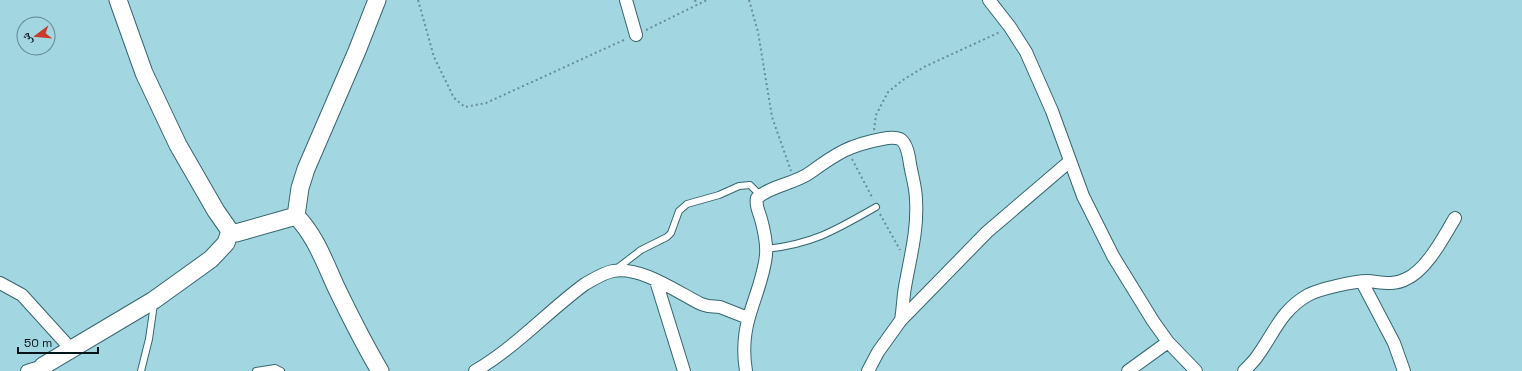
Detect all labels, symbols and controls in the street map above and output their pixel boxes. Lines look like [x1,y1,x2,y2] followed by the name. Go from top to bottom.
[16,16,56,56] north arrow
[18,31,36,46] text: ش
[18,329,98,355] scale bar
[24,335,52,351] text: 50 m

